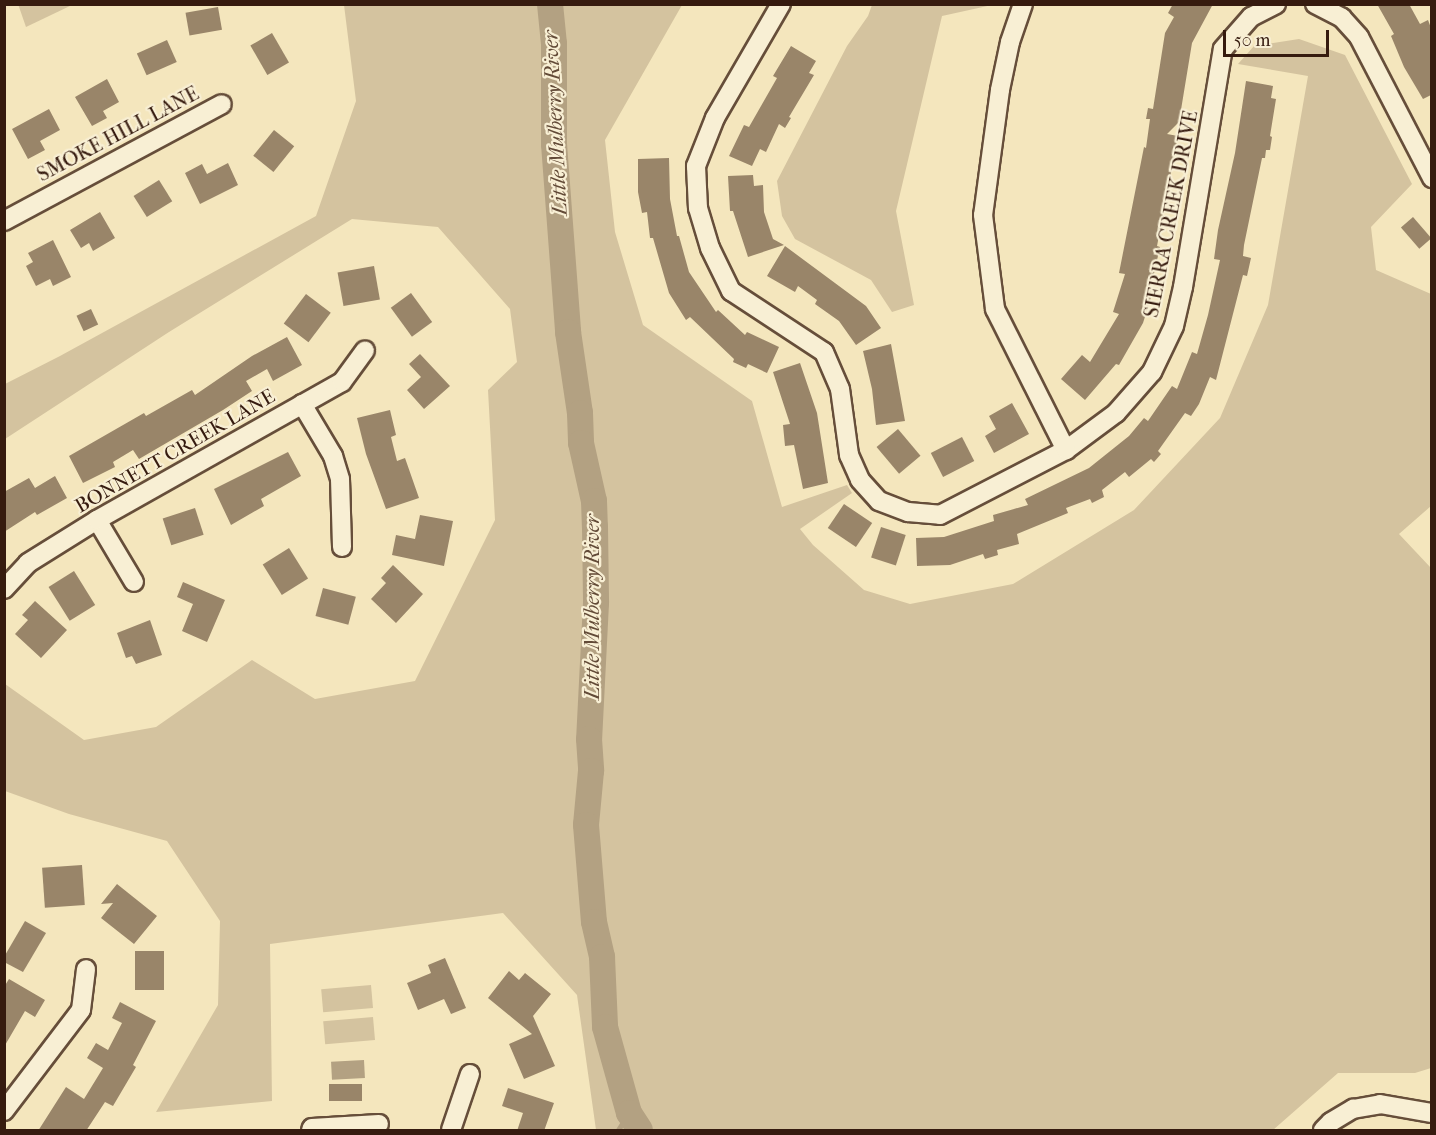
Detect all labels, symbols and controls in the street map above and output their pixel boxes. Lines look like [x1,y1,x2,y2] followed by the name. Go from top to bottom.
[1226,18,1332,56] scale bar
[538,30,572,216] water label: Little Mulberry River
[1234,30,1270,51] text: 50 m
[33,81,203,187] street label: SMOKE HILL LANE
[1139,108,1203,320] street label: SIERRA CREEK DRIVE
[71,384,279,518] street label: BONNETT CREEK LANE
[579,514,605,700] water label: Little Mulberry River

